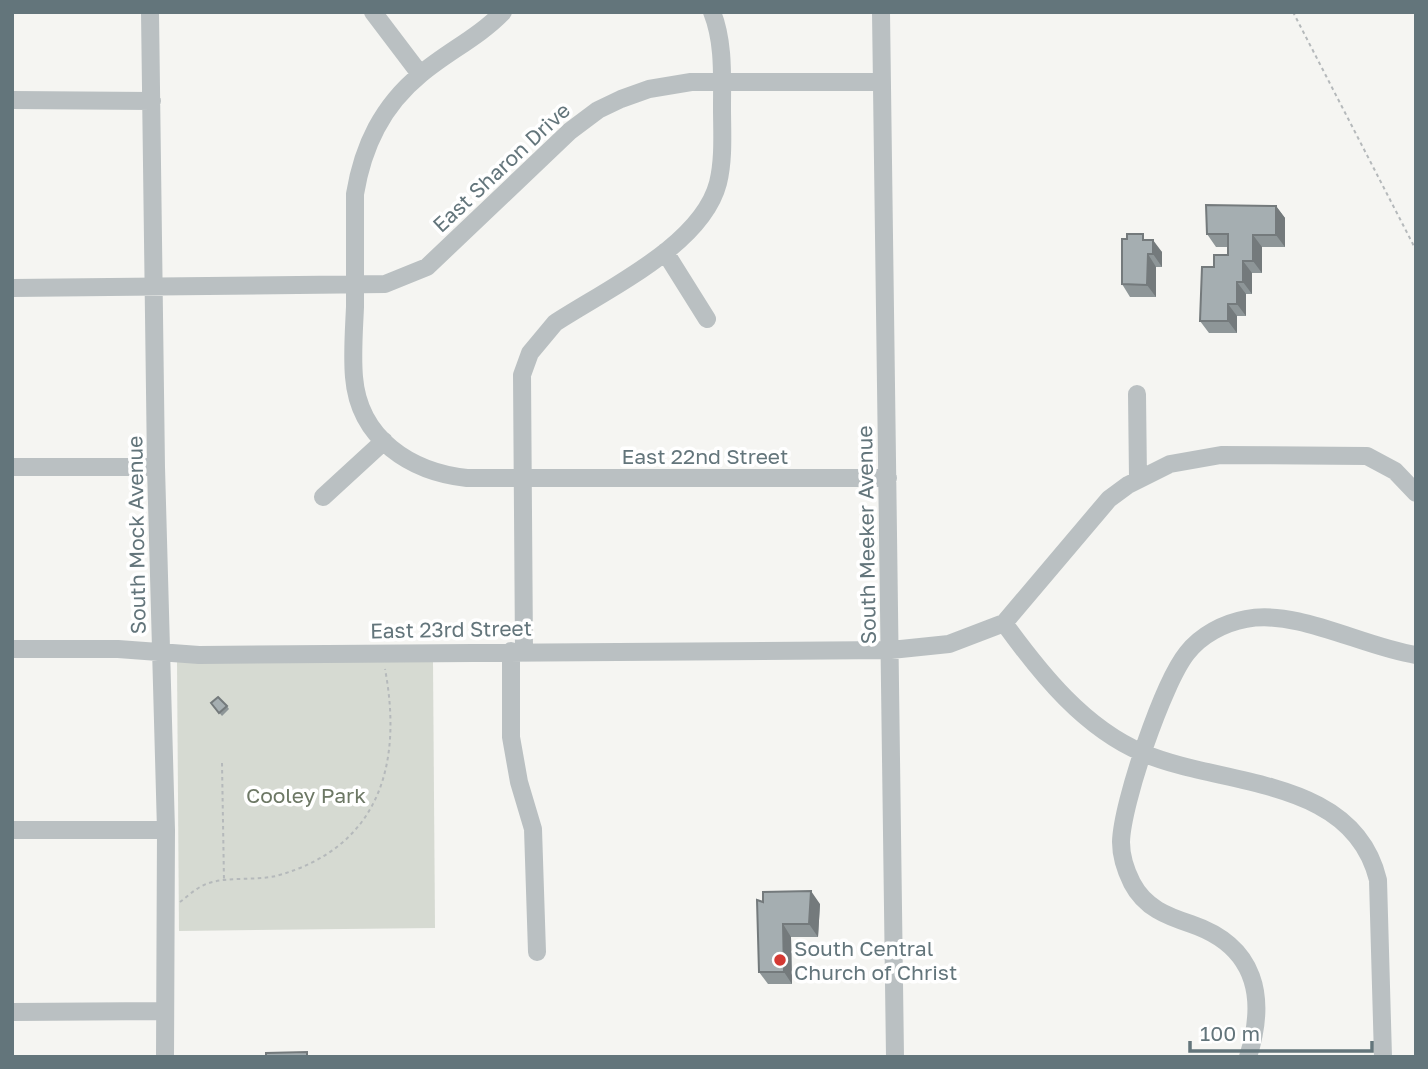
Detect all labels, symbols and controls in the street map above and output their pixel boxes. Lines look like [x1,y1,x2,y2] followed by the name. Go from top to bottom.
[427,97,575,237] street label: East Sharon Drive
[851,425,881,645] street label: South Meeker Avenue
[121,435,151,635] street label: South Mock Avenue
[622,443,788,469] street label: East 22nd Street
[370,615,532,643] street label: East 23rd Street
[246,782,366,808] park label: Cooley Park
[794,935,957,985] place label: South Central Church of Christ
[772,952,788,968] marker: South Central Church of Christ
[1190,1010,1372,1054] scale bar
[1200,1020,1260,1046] text: 100 m

